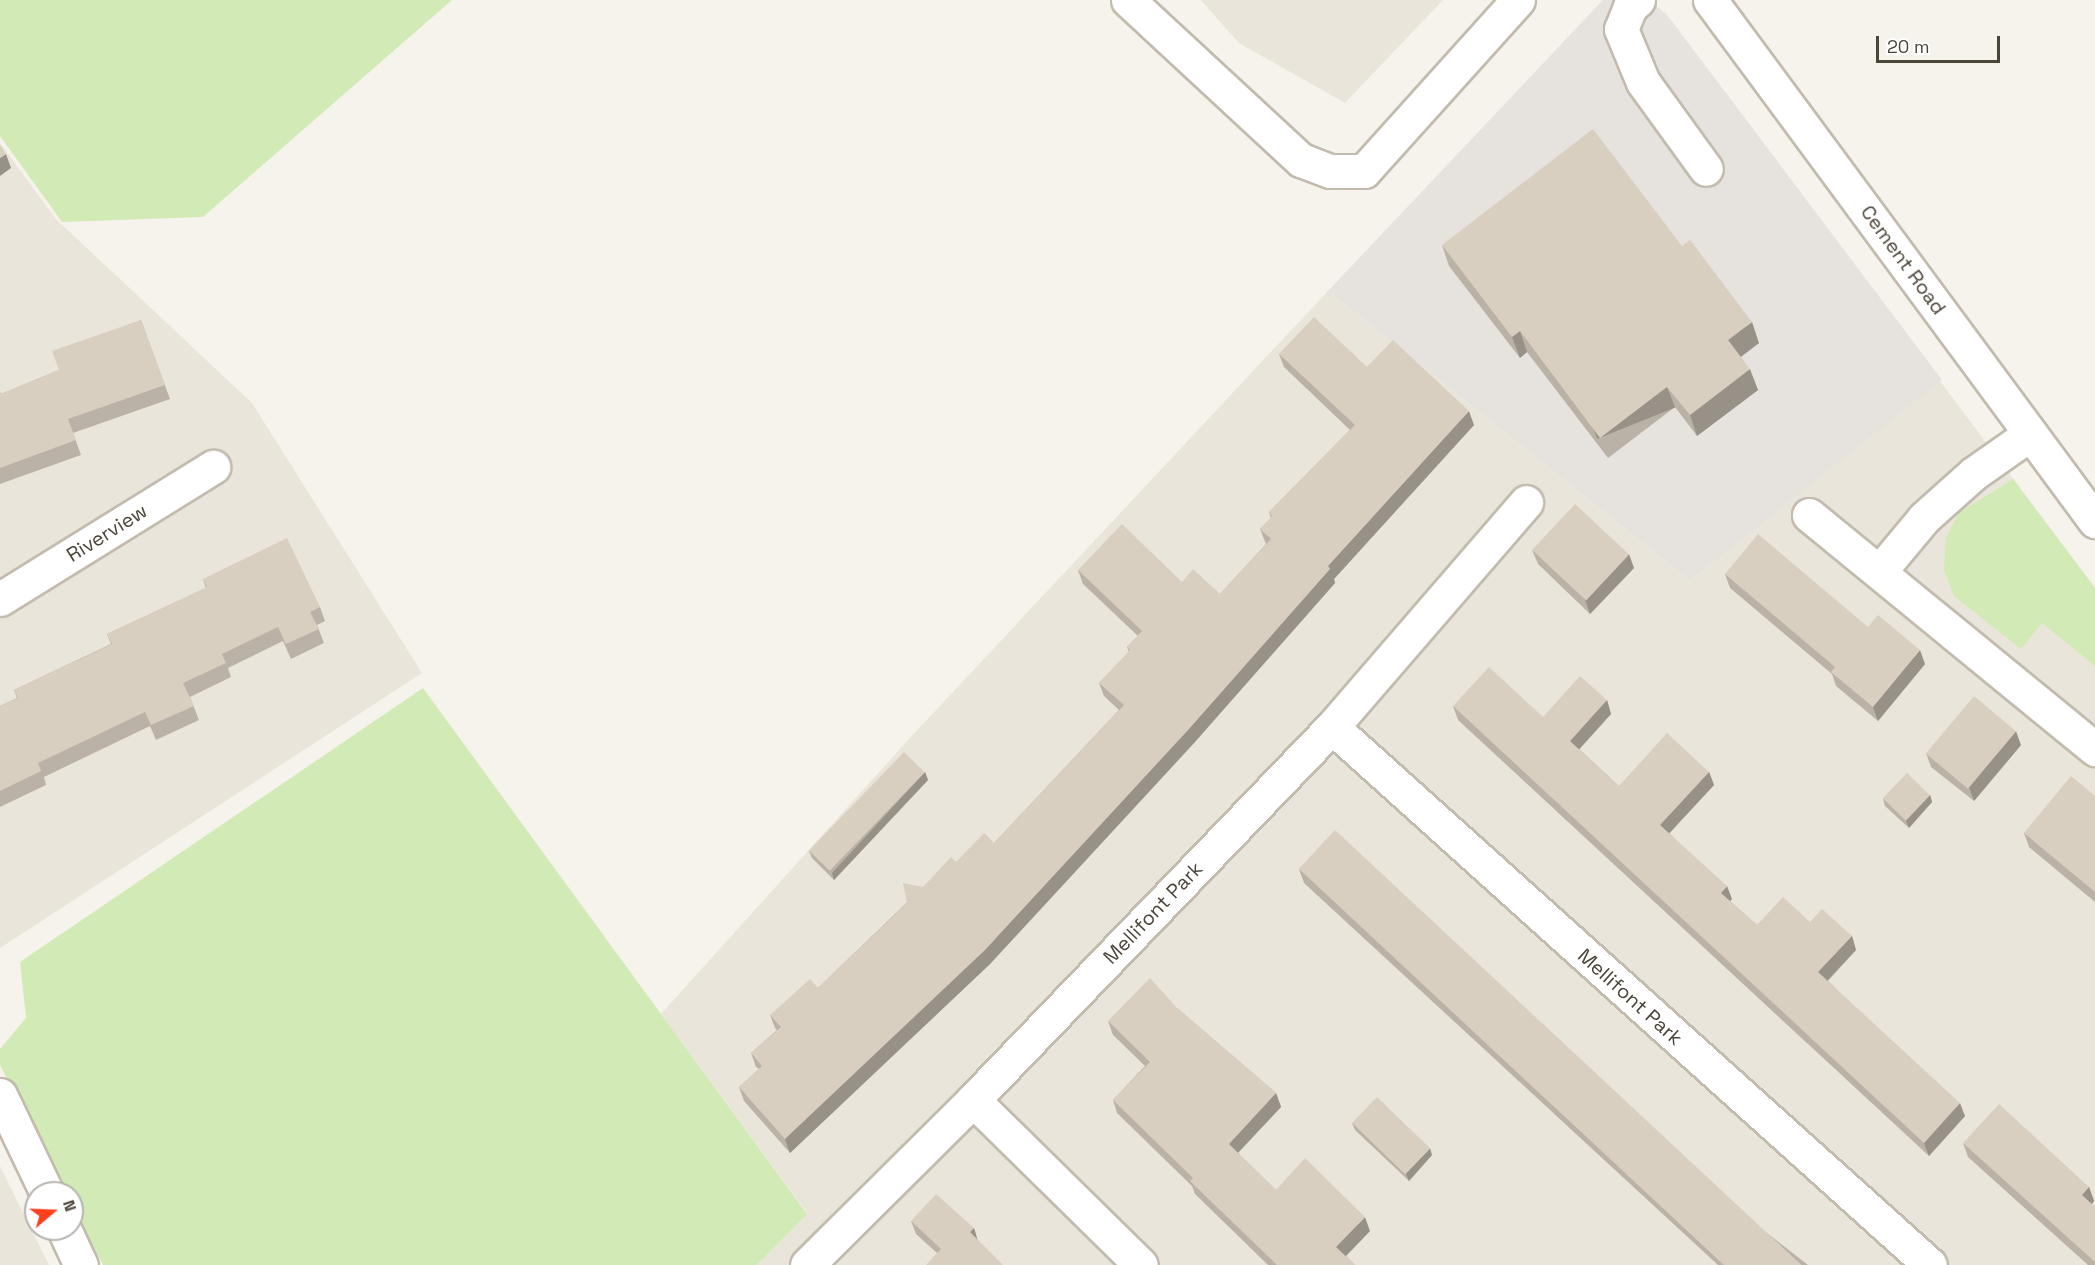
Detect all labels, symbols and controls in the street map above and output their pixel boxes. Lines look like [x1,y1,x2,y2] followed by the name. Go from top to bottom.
[1879,24,2004,62] scale bar
[1887,35,1930,58] text: 20 m
[1855,201,1951,319] street label: Cement Road
[62,499,152,567] street label: Riverview
[1098,857,1208,969] street label: Mellifont Park
[1573,944,1687,1050] street label: Mellifont Park
[24,1181,84,1241] north arrow
[58,1197,81,1214] text: N

